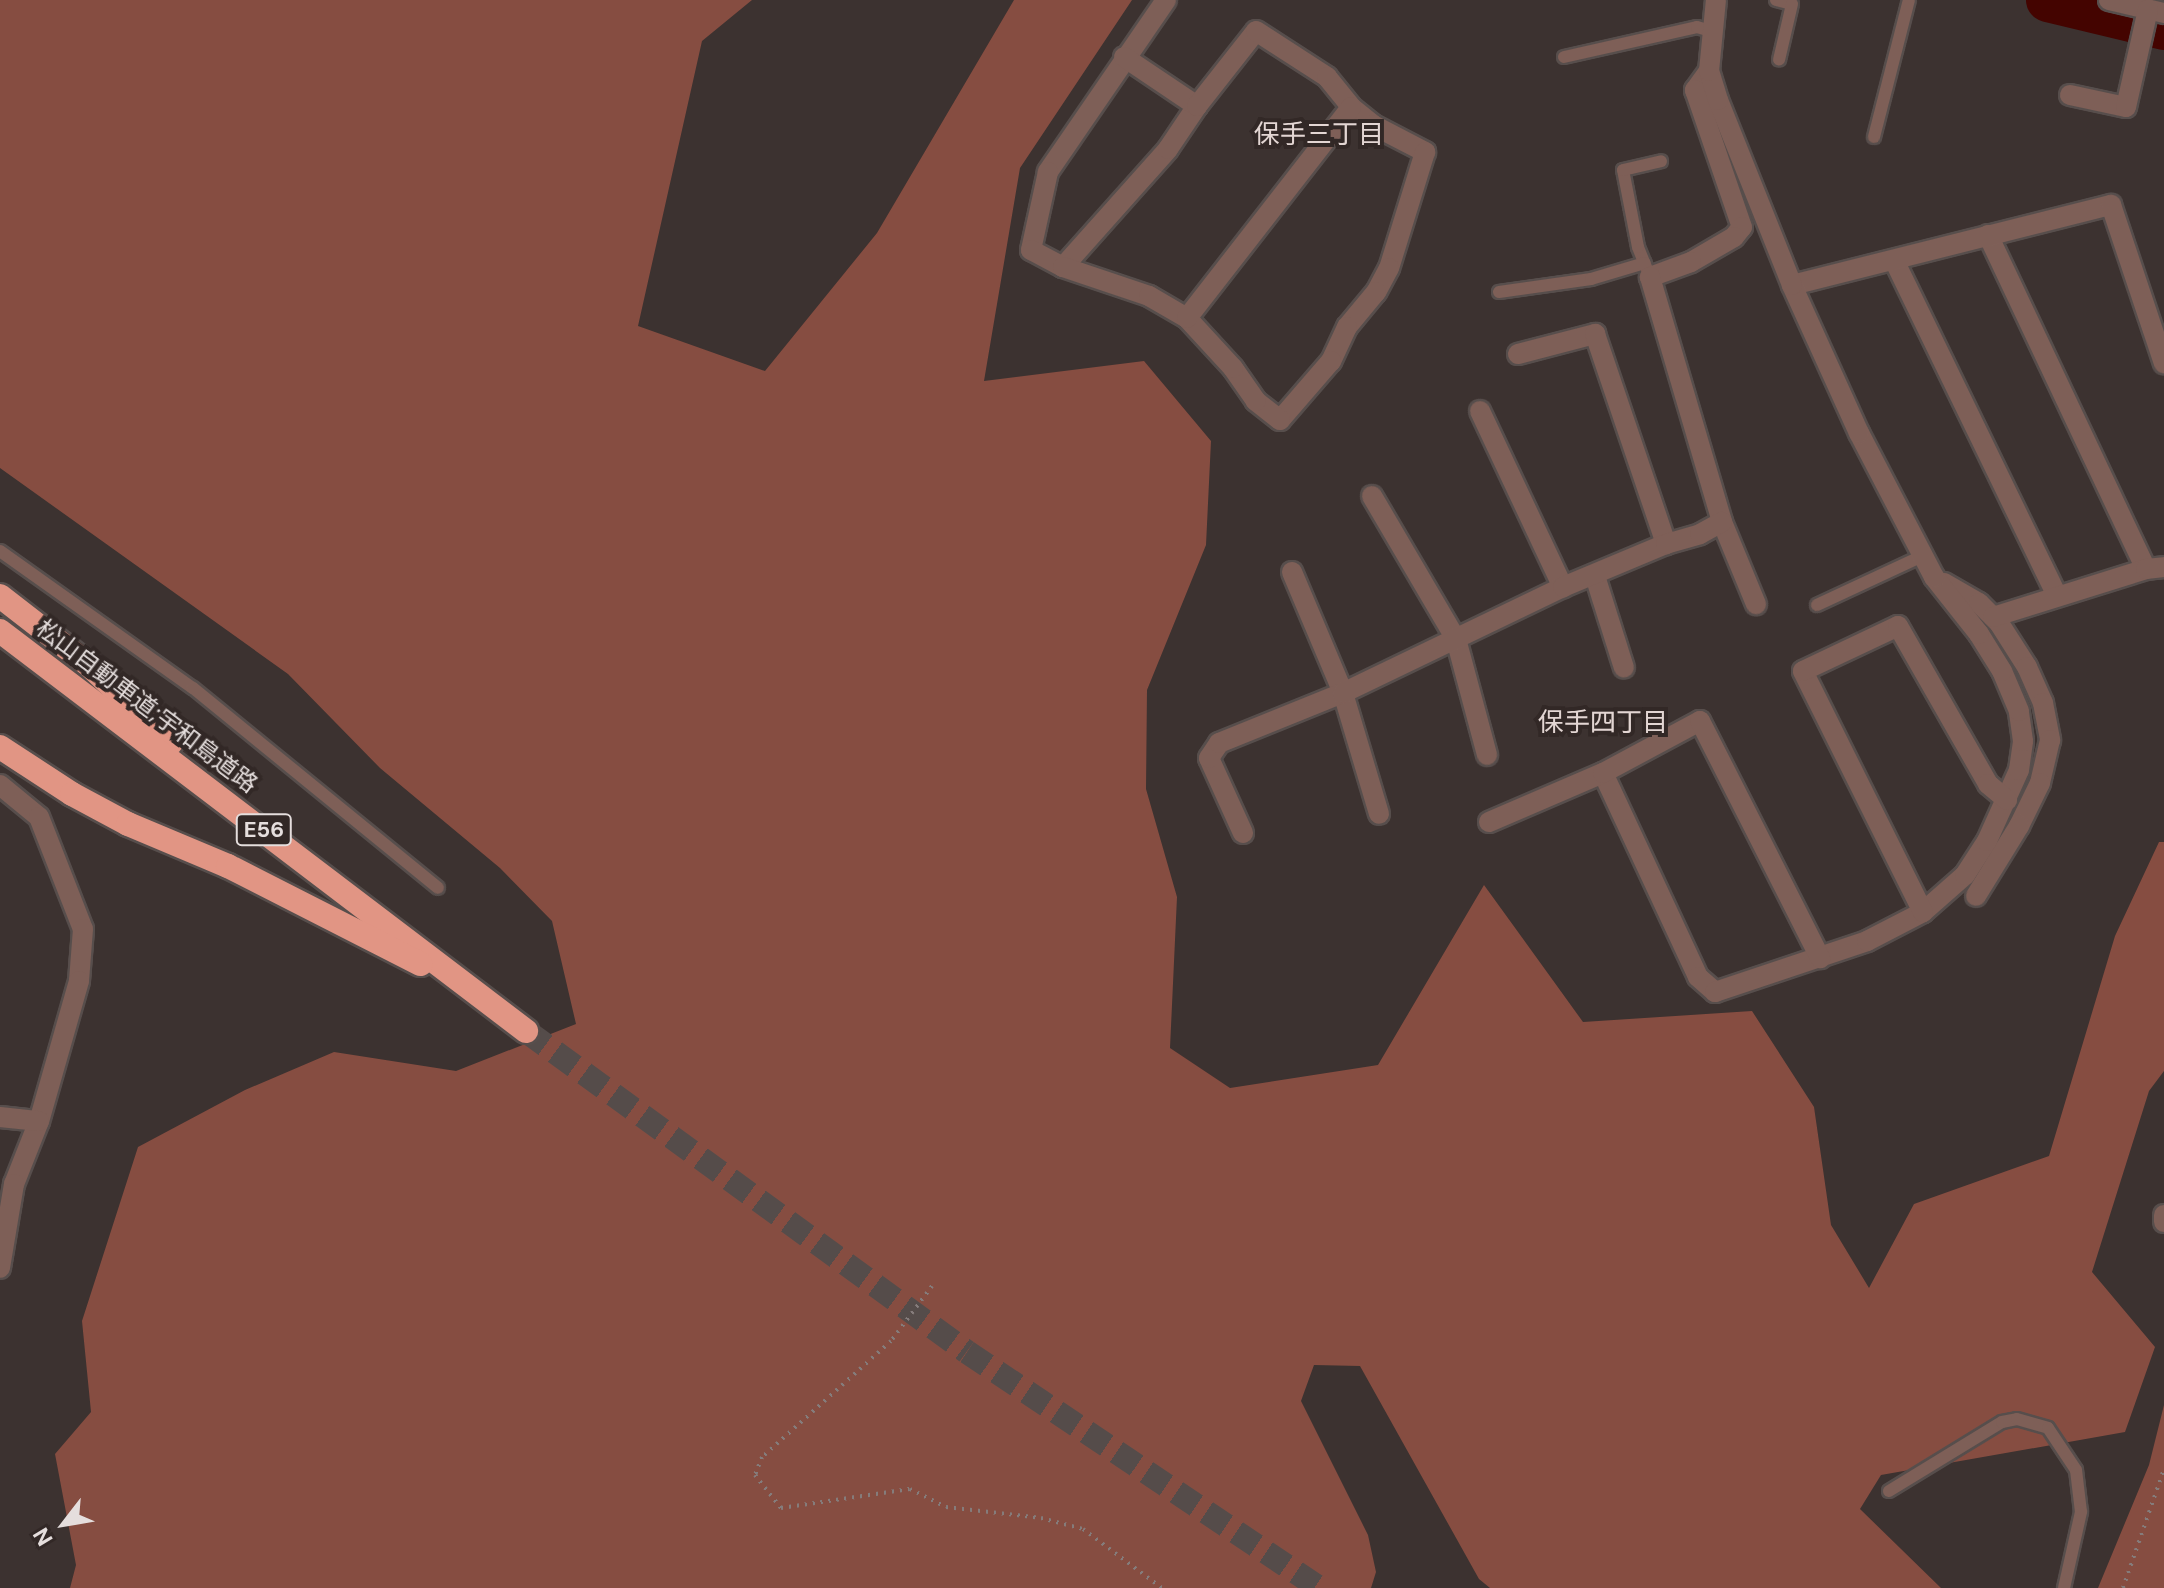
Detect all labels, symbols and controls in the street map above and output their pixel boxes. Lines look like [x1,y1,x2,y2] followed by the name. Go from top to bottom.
[1254,119,1384,151] district label: 保手三丁目
[31,613,263,799] street label: 松山自動車道;宇和島道路
[1538,707,1668,739] district label: 保手四丁目
[234,812,294,848] road number: E56
[24,1484,104,1564] north arrow
[26,1522,60,1551] text: N

